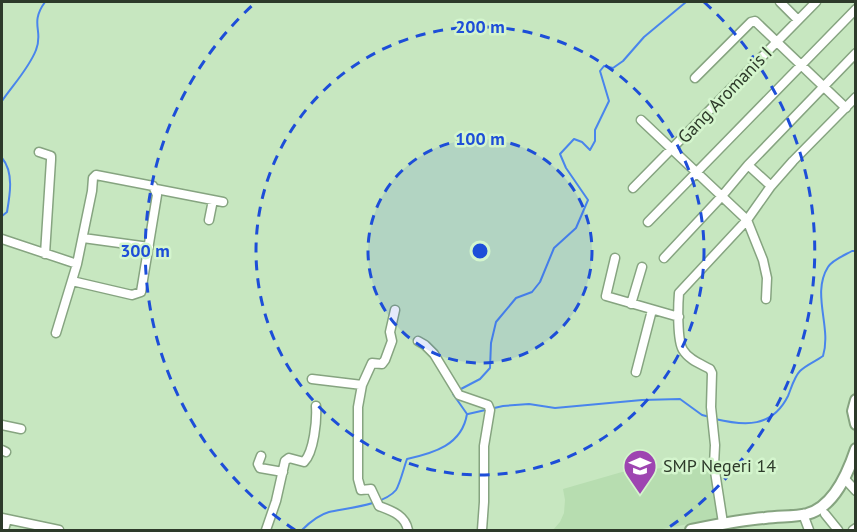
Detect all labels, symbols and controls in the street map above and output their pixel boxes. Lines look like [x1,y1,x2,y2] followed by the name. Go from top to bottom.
[455,15,505,38] text: 200 m
[673,41,777,148] street label: Gang Aromanis I
[455,127,505,150] text: 100 m
[120,239,170,262] text: 300 m
[470,241,490,261] centre of rings
[622,448,658,495] school or university icon: SMP Negeri 14
[663,454,776,477] place label: SMP Negeri 14

